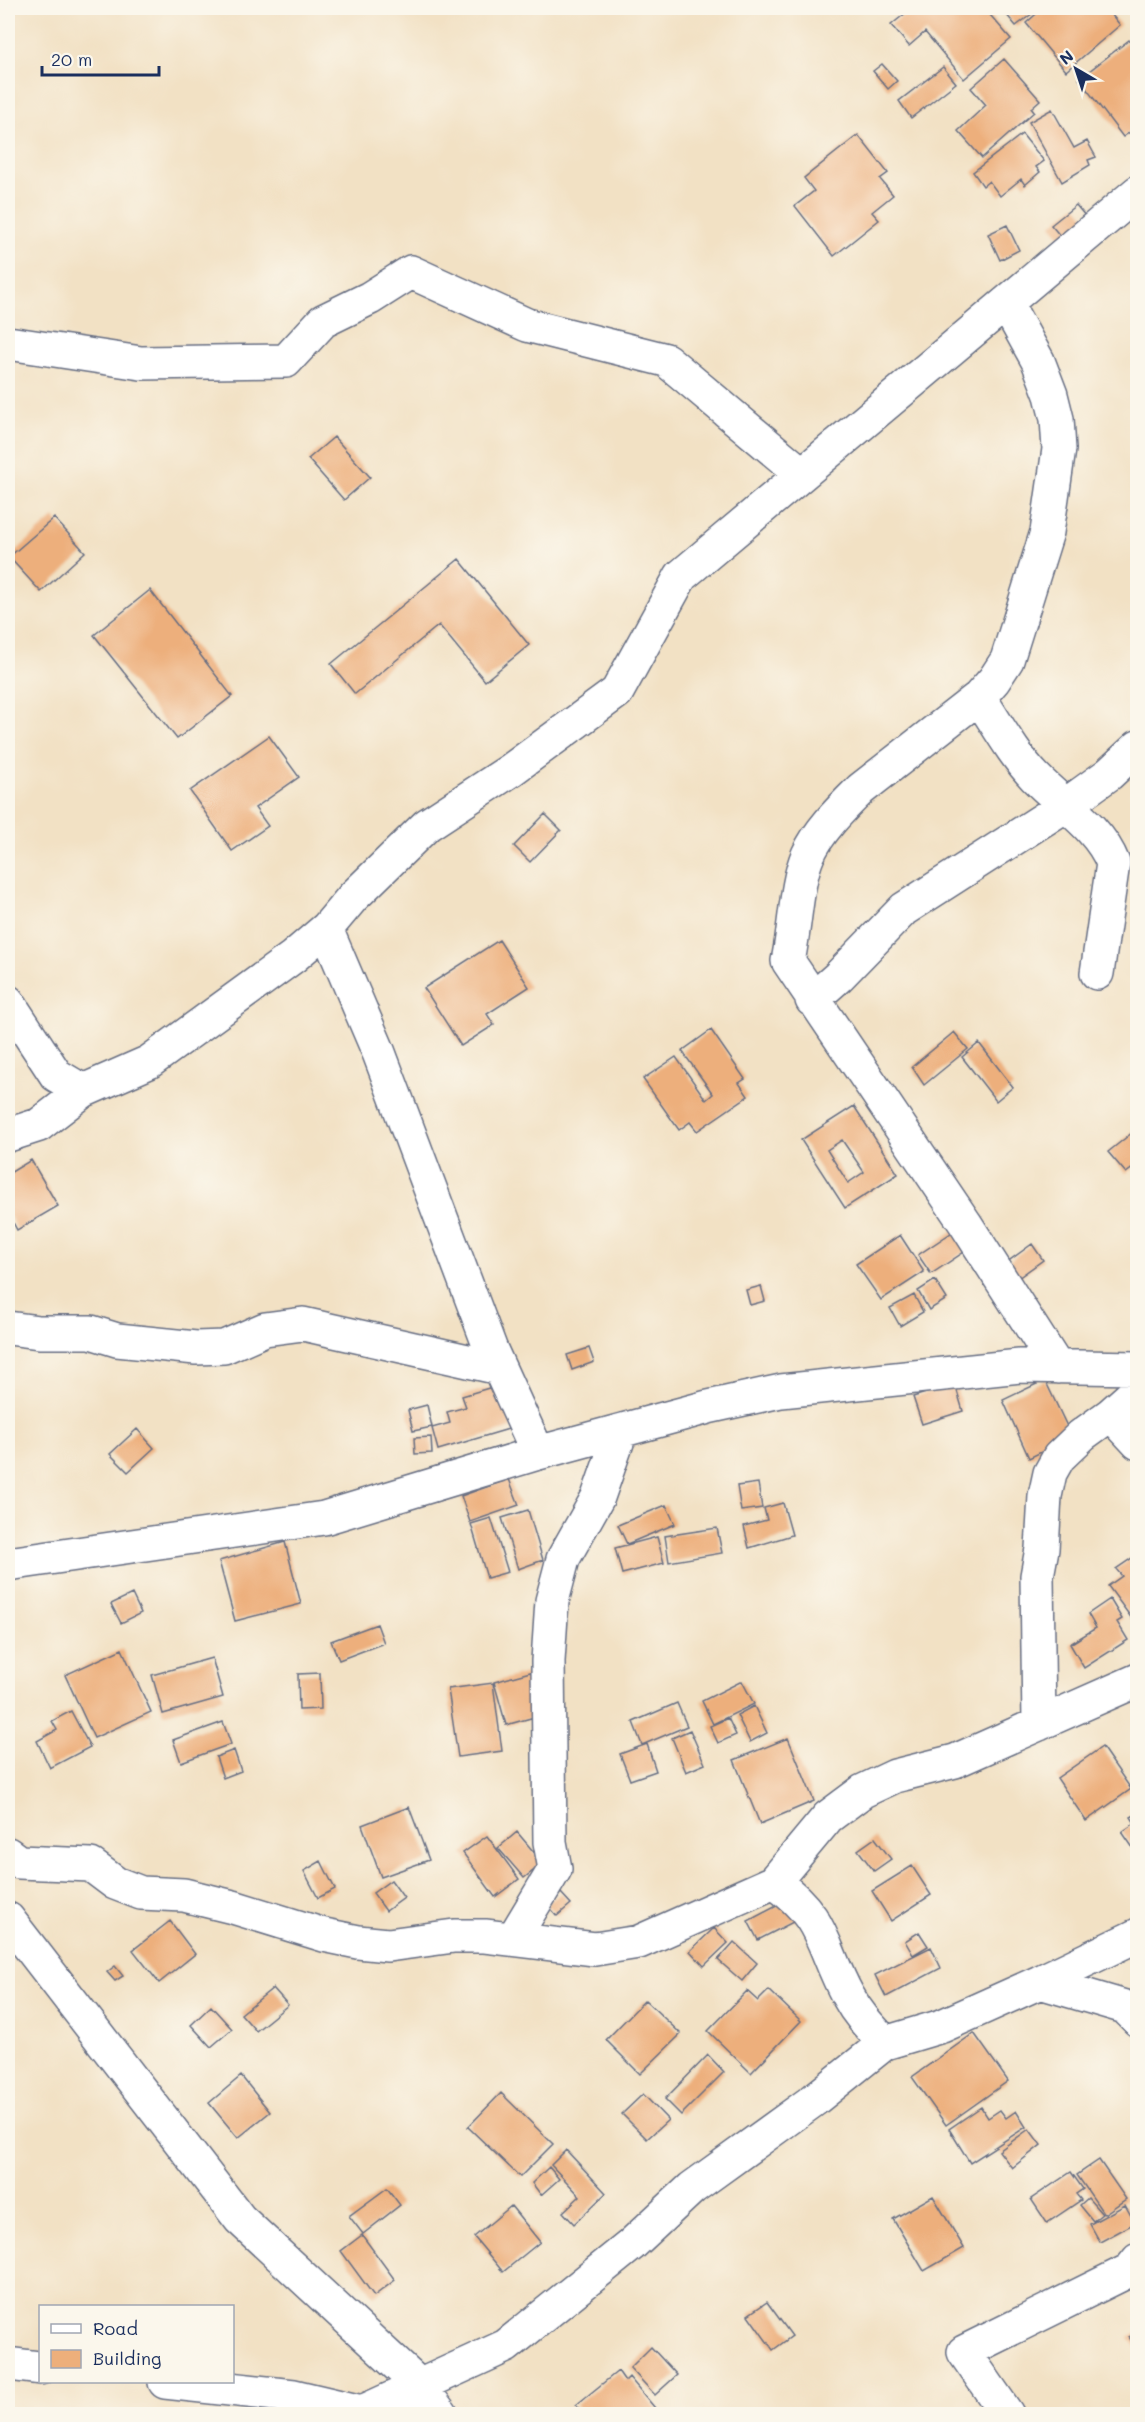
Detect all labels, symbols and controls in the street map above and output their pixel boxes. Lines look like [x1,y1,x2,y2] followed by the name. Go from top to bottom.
[42,39,159,77] scale bar
[1046,39,1106,99] north arrow
[1055,45,1078,69] text: N
[51,47,92,71] text: 20 m
[39,2305,234,2383] legend
[93,2316,138,2340] text: Road
[93,2346,161,2370] text: Building

